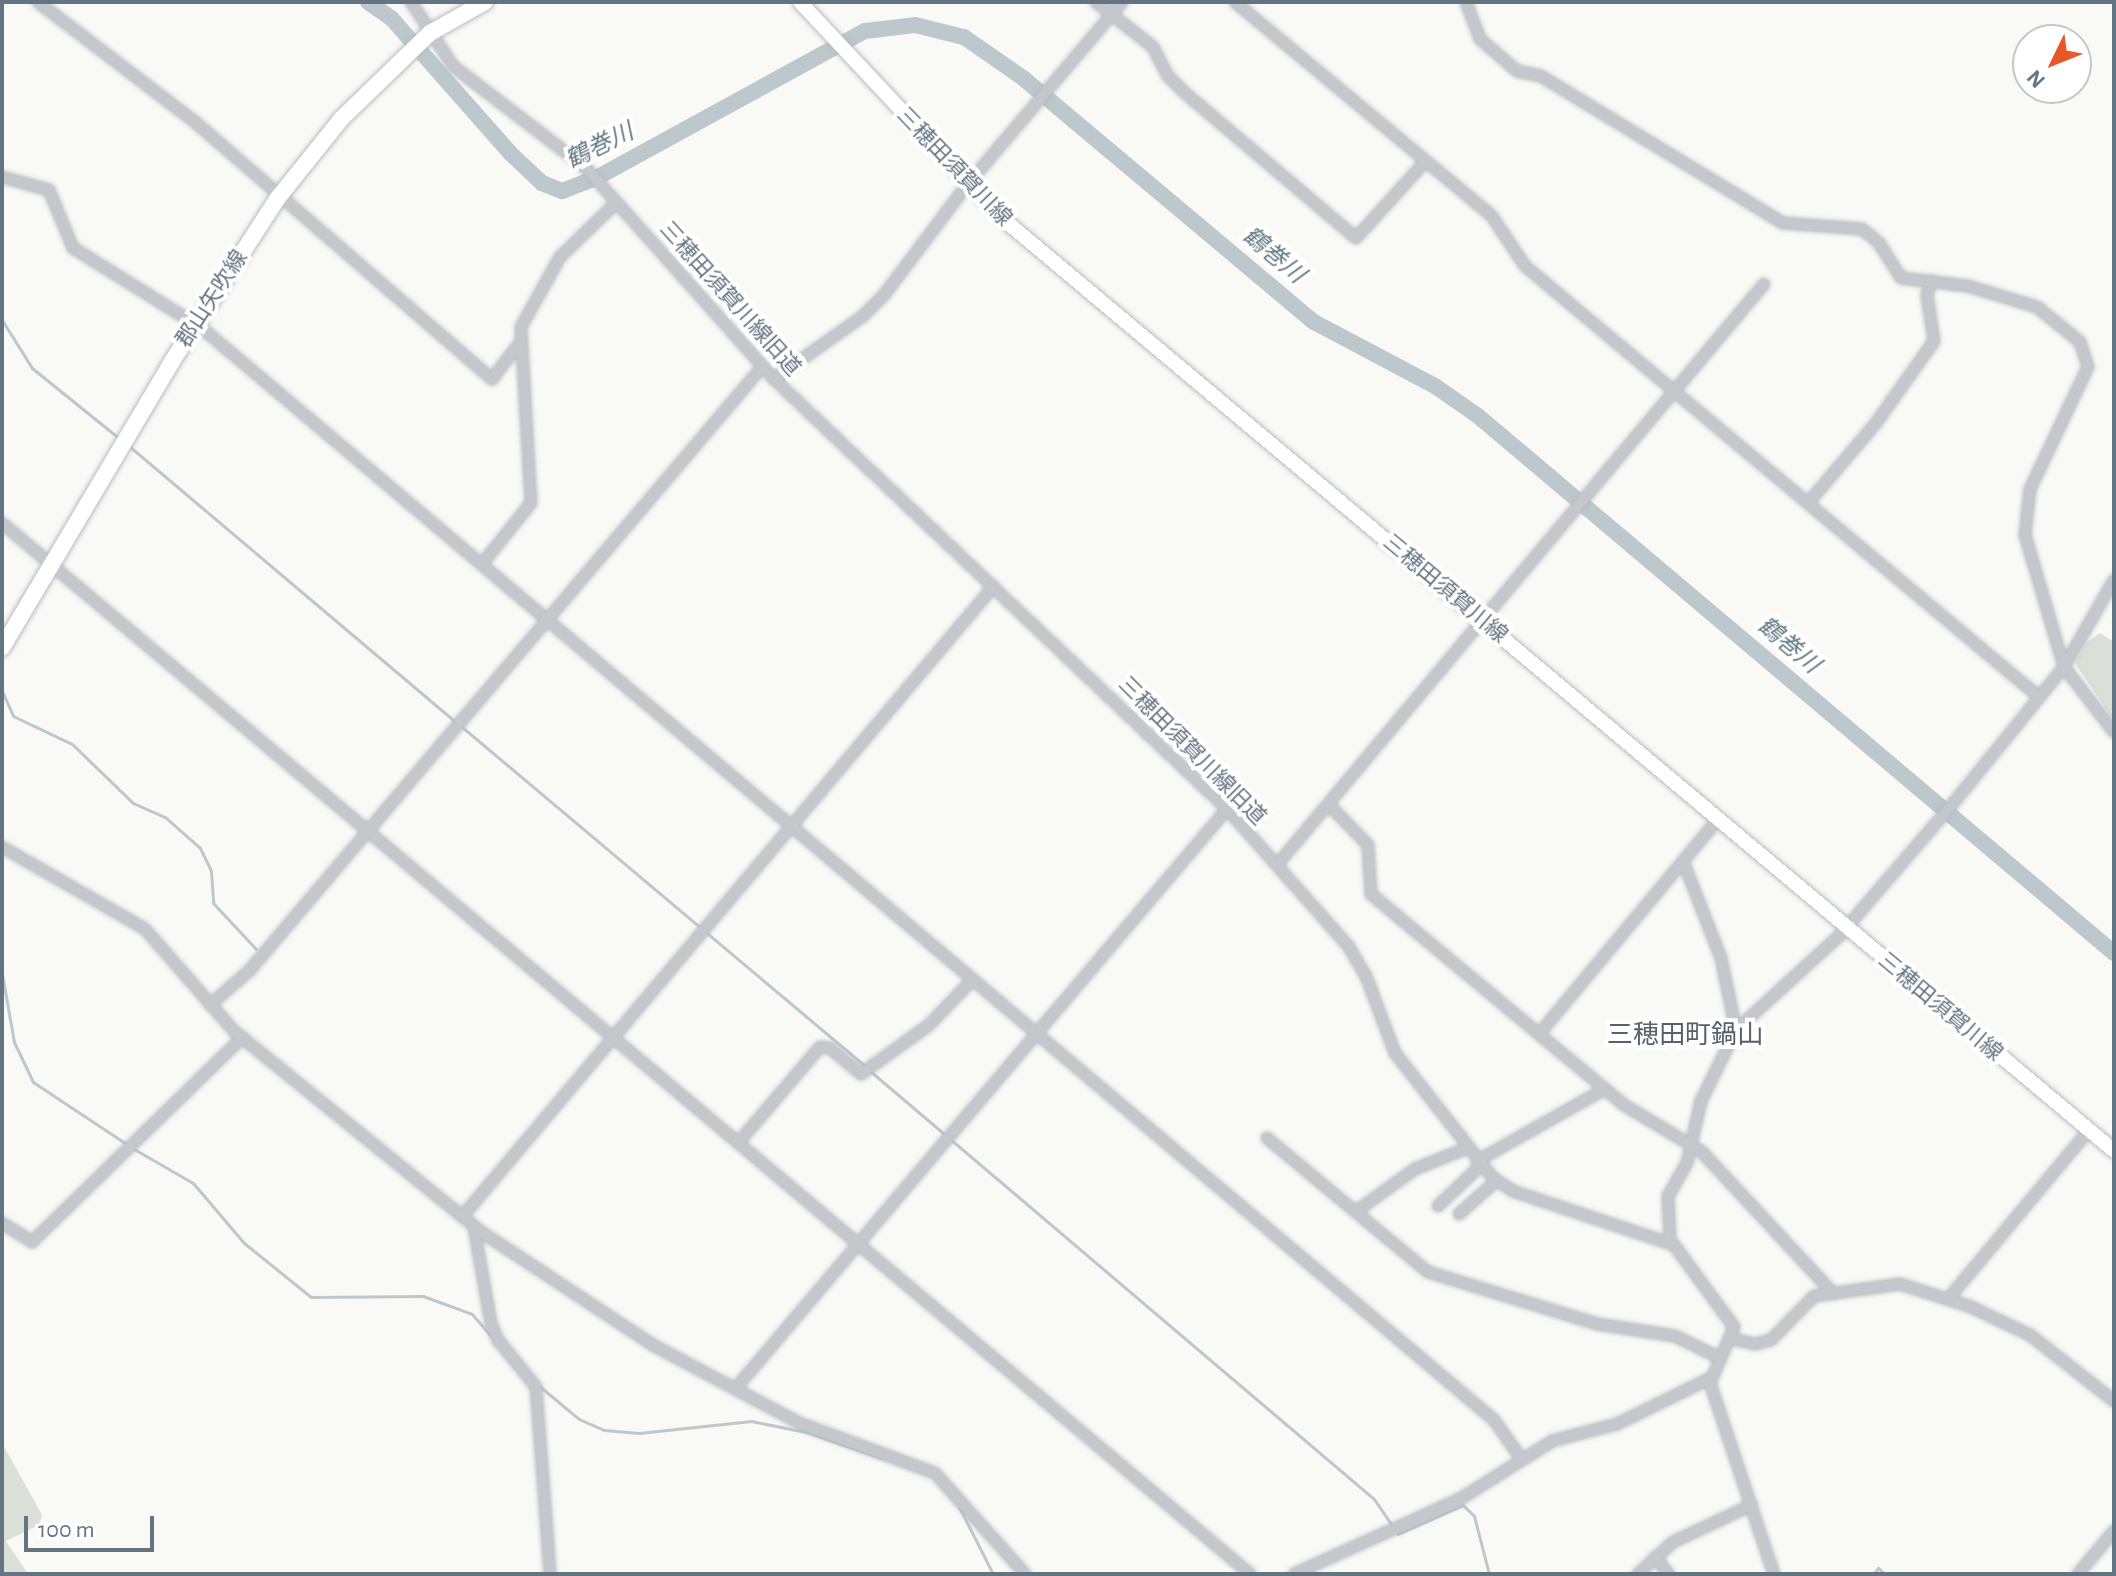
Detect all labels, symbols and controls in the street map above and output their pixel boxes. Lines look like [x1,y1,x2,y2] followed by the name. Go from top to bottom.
[2012,24,2092,104] north arrow
[2023,66,2049,92] text: N
[891,102,1017,232] street label: 三穂田須賀川線
[561,118,639,176] water label: 鶴巻川
[654,217,806,381] street label: 三穂田須賀川線旧道
[1236,222,1310,290] water label: 鶴巻川
[171,246,253,352] street label: 郡山矢吹線
[1378,529,1512,649] street label: 三穂田須賀川線
[1751,612,1825,680] water label: 鶴巻川
[1113,672,1271,830] street label: 三穂田須賀川線旧道
[1873,947,2007,1067] street label: 三穂田須賀川線
[1607,1020,1763,1052] district label: 三穂田町鍋山
[28,1500,158,1550] scale bar
[38,1518,95,1542] text: 100 m

